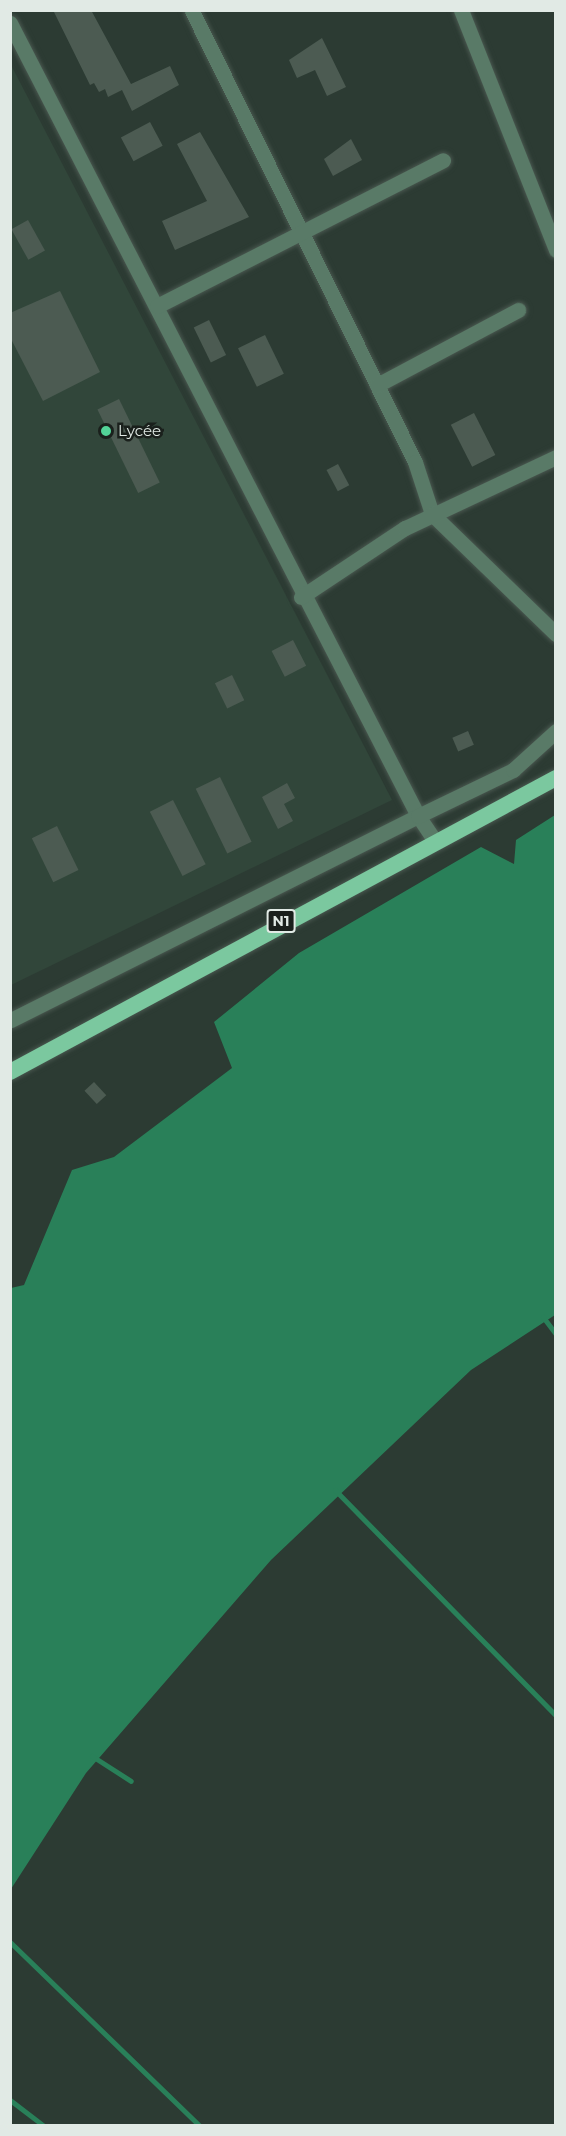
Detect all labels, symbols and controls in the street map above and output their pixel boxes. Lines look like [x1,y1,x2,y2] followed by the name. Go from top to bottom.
[118,422,161,440] place label: Lycée
[99,424,113,438] marker: Lycée
[266,910,296,932] road number: N1

